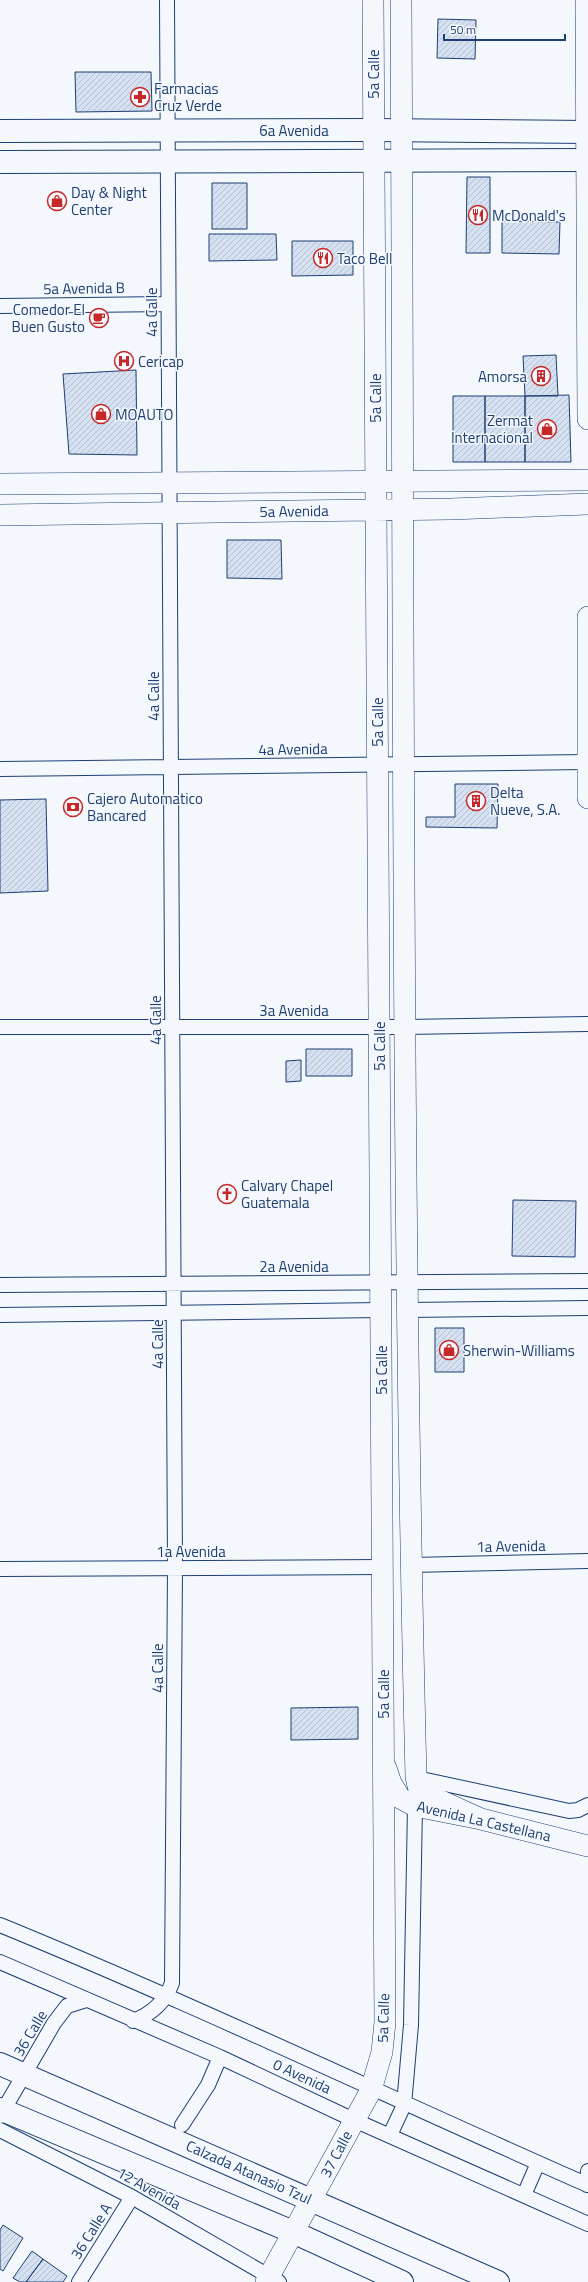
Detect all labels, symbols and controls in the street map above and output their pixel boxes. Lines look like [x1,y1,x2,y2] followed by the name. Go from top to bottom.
[444,16,565,42] scale bar
[450,20,476,39] text: 50 m
[362,49,385,99] street label: 5a Calle
[154,77,222,117] place label: Farmacias Cruz Verde
[129,86,151,108] pharmacy icon: Farmacias Cruz Verde
[259,119,329,142] street label: 6a Avenida
[71,181,147,221] place label: Day & Night Center
[46,190,68,212] shop icon: Day & Night Center
[467,204,489,226] restaurant icon: McDonald's
[492,204,566,227] place label: McDonald's
[312,247,334,269] restaurant icon: Taco Bell
[337,247,393,270] place label: Taco Bell
[43,276,125,300] street label: 5a Avenida B
[140,287,163,337] street label: 4a Calle
[11,298,85,338] place label: Comedor El Buen Gusto
[88,307,110,329] cafe icon: Comedor El Buen Gusto
[113,350,135,372] hospital icon: Cericap
[138,350,184,373] place label: Cericap
[478,365,527,388] place label: Amorsa
[530,365,552,387] building icon: Amorsa
[364,373,387,423] street label: 5a Calle
[90,403,112,425] shop icon: MOAUTO
[115,403,173,426] place label: MOAUTO
[451,409,534,449] place label: Zermat Internacional
[536,418,558,440] shop icon: Zermat Internacional
[259,499,329,523] street label: 5a Avenida
[142,671,165,721] street label: 4a Calle
[366,697,389,747] street label: 5a Calle
[258,737,328,761] street label: 4a Avenida
[490,781,560,821] place label: Delta Nueve, S.A.
[87,787,203,827] place label: Cajero Automatico Bancared
[465,790,487,812] building icon: Delta Nueve, S.A.
[62,796,84,818] bank icon: Cajero Automatico Bancared
[144,995,167,1045] street label: 4a Calle
[259,999,329,1022] street label: 3a Avenida
[368,1021,391,1071] street label: 5a Calle
[241,1174,333,1214] place label: Calvary Chapel Guatemala
[216,1183,238,1205] church icon: Calvary Chapel Guatemala
[259,1255,329,1278] street label: 2a Avenida
[146,1319,169,1369] street label: 4a Calle
[438,1339,460,1361] shop icon: Sherwin-Williams
[463,1339,575,1362] place label: Sherwin-Williams
[370,1345,393,1395] street label: 5a Calle
[476,1534,546,1558] street label: 1a Avenida
[156,1540,226,1563] street label: 1a Avenida
[146,1643,169,1693] street label: 4a Calle
[372,1669,395,1719] street label: 5a Calle
[415,1794,554,1848] street label: Avenida La Castellana
[371,1993,395,2043] street label: 5a Calle
[7,2006,53,2060] street label: 36 Calle
[269,2053,335,2100] street label: 0 Avenida
[314,2126,358,2182] street label: 37 Calle
[182,2134,316,2210] street label: Calzada Atanasio Tzul
[113,2161,186,2215] street label: 12 Avenida
[65,2198,117,2264] street label: 36 Calle A

